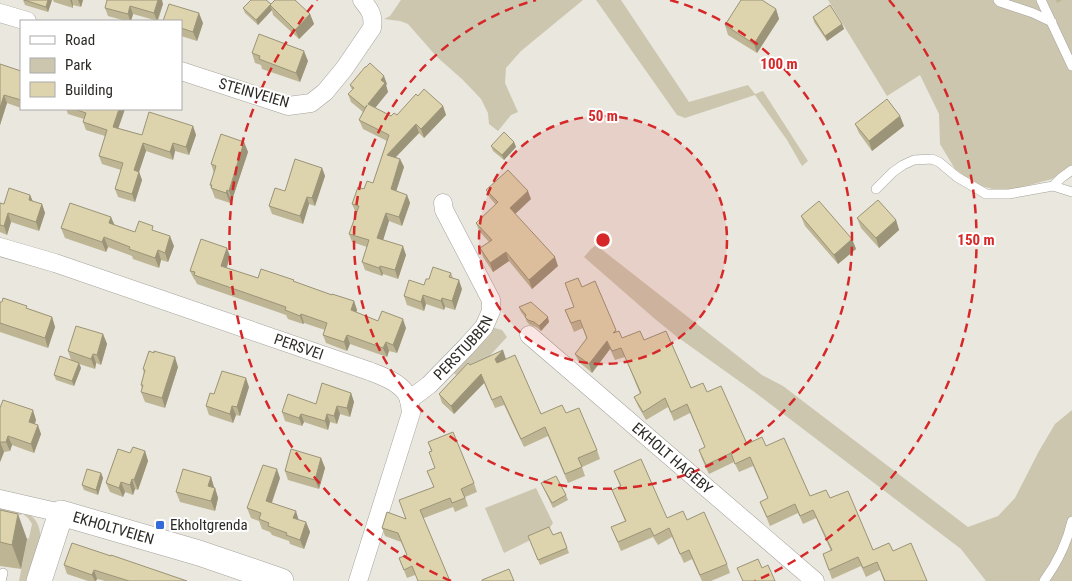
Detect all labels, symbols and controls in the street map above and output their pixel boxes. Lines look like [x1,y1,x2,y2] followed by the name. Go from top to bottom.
[20,20,182,110] legend
[65,31,95,49] text: Road
[760,55,798,73] text: 100 m
[65,56,92,74] text: Park
[217,74,291,112] street label: STEINVEIEN
[65,81,113,99] text: Building
[588,107,618,125] text: 50 m
[594,231,612,249] centre of rings
[957,231,995,249] text: 150 m
[430,313,497,384] street label: PERSTUBBEN
[272,330,326,364] street label: PERSVEI
[628,419,716,498] street label: EKHOLT HAGEBY
[71,508,156,548] street label: EKHOLTVEIEN
[170,516,248,534] place label: Ekholtgrenda
[154,519,166,531] marker: Ekholtgrenda

